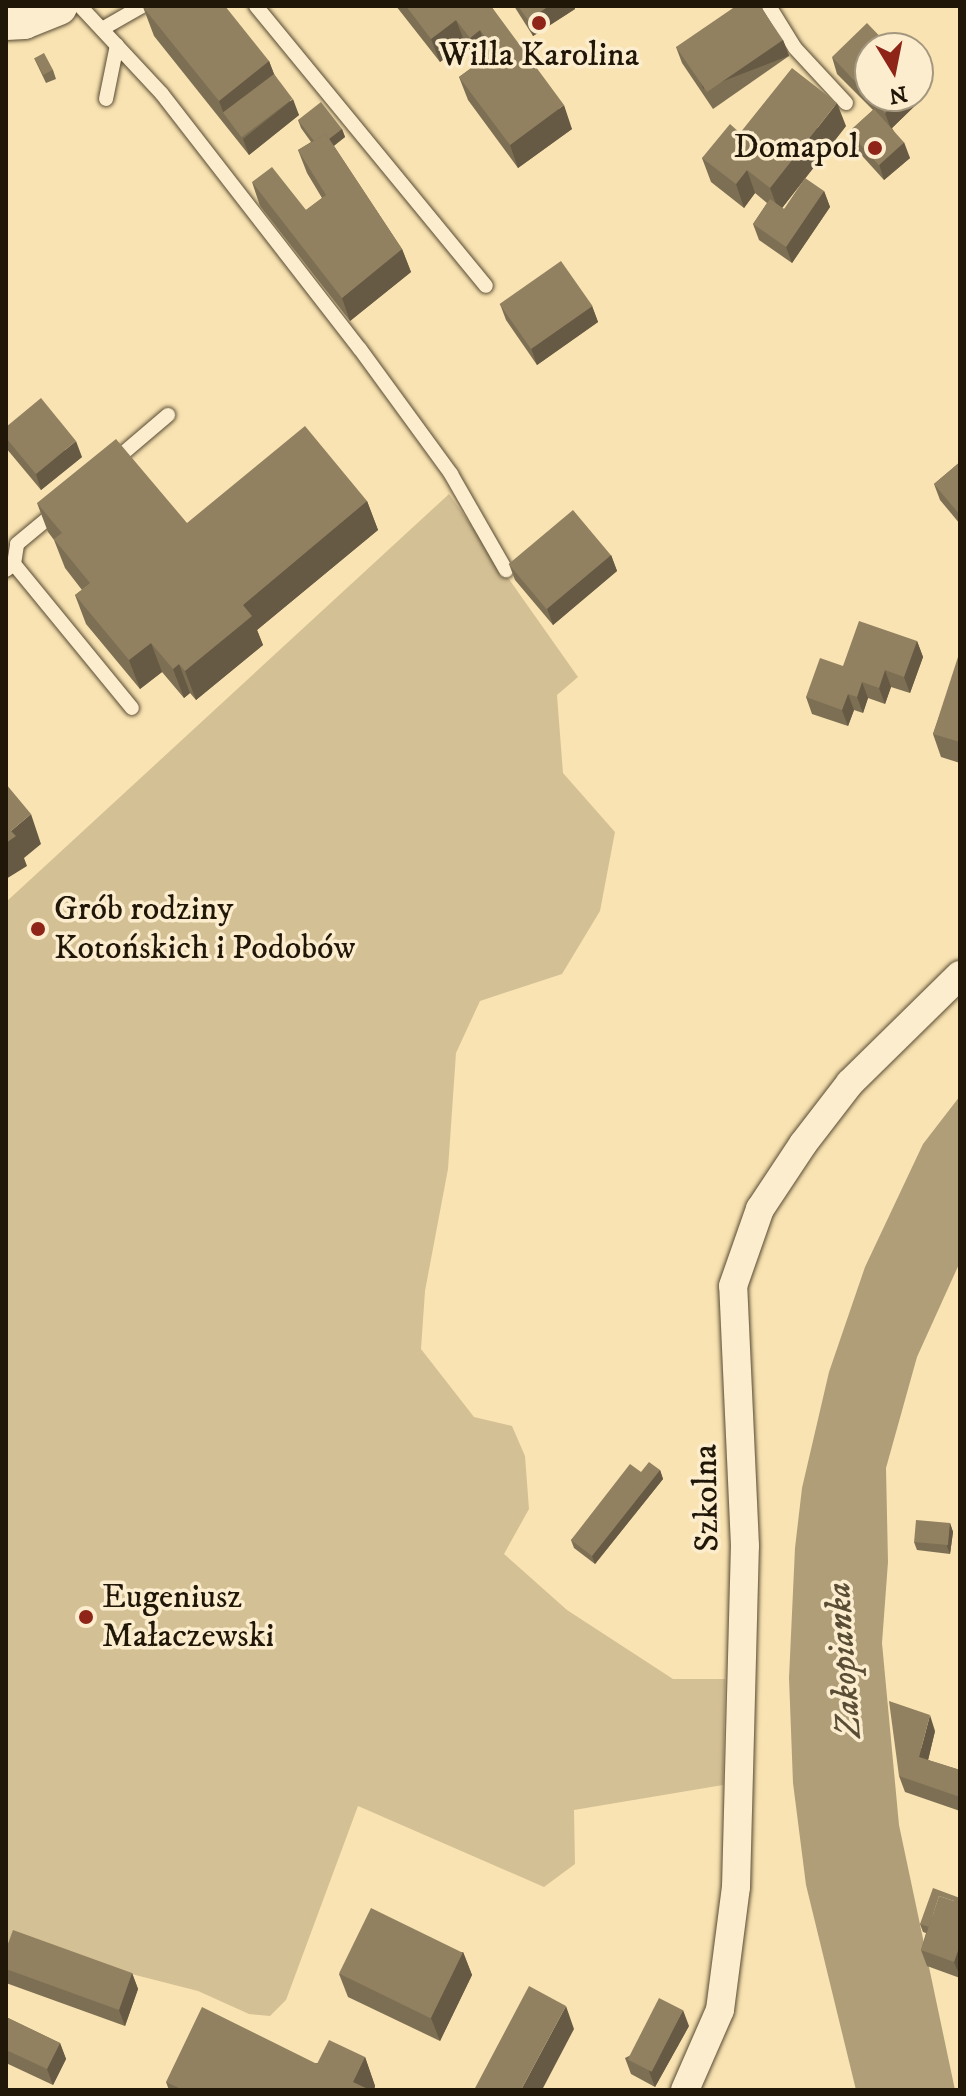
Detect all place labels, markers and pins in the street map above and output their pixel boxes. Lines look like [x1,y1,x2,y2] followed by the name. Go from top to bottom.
[530,14,548,32] marker: Willa Karolina
[439,36,639,76] place label: Willa Karolina
[733,128,859,168] place label: Domapol
[866,139,884,157] marker: Domapol
[54,889,355,968] place label: Grób rodziny Kotońskich i Podobów
[29,920,47,938] marker: Grób rodziny Kotońskich i Podobów
[102,1577,274,1656] place label: Eugeniusz Małaczewski
[77,1608,95,1626] marker: Eugeniusz Małaczewski

